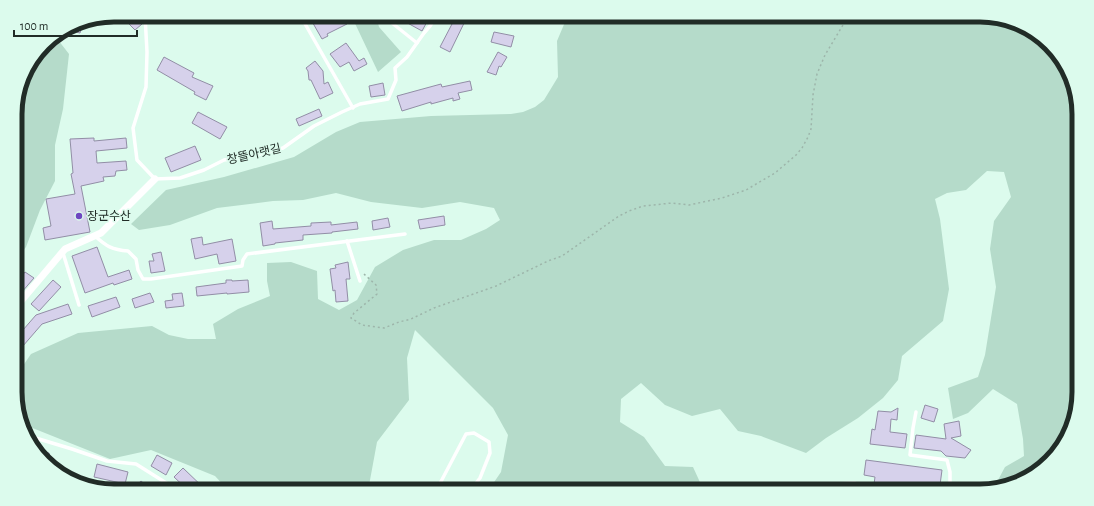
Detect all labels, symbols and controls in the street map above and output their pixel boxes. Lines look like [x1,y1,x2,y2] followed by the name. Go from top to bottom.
[14,12,137,38] scale bar
[20,20,48,32] text: 100 m
[226,142,282,166] street label: 창뜰아랫길
[87,210,131,222] place label: 장군수산
[74,211,84,221] marker: 장군수산

